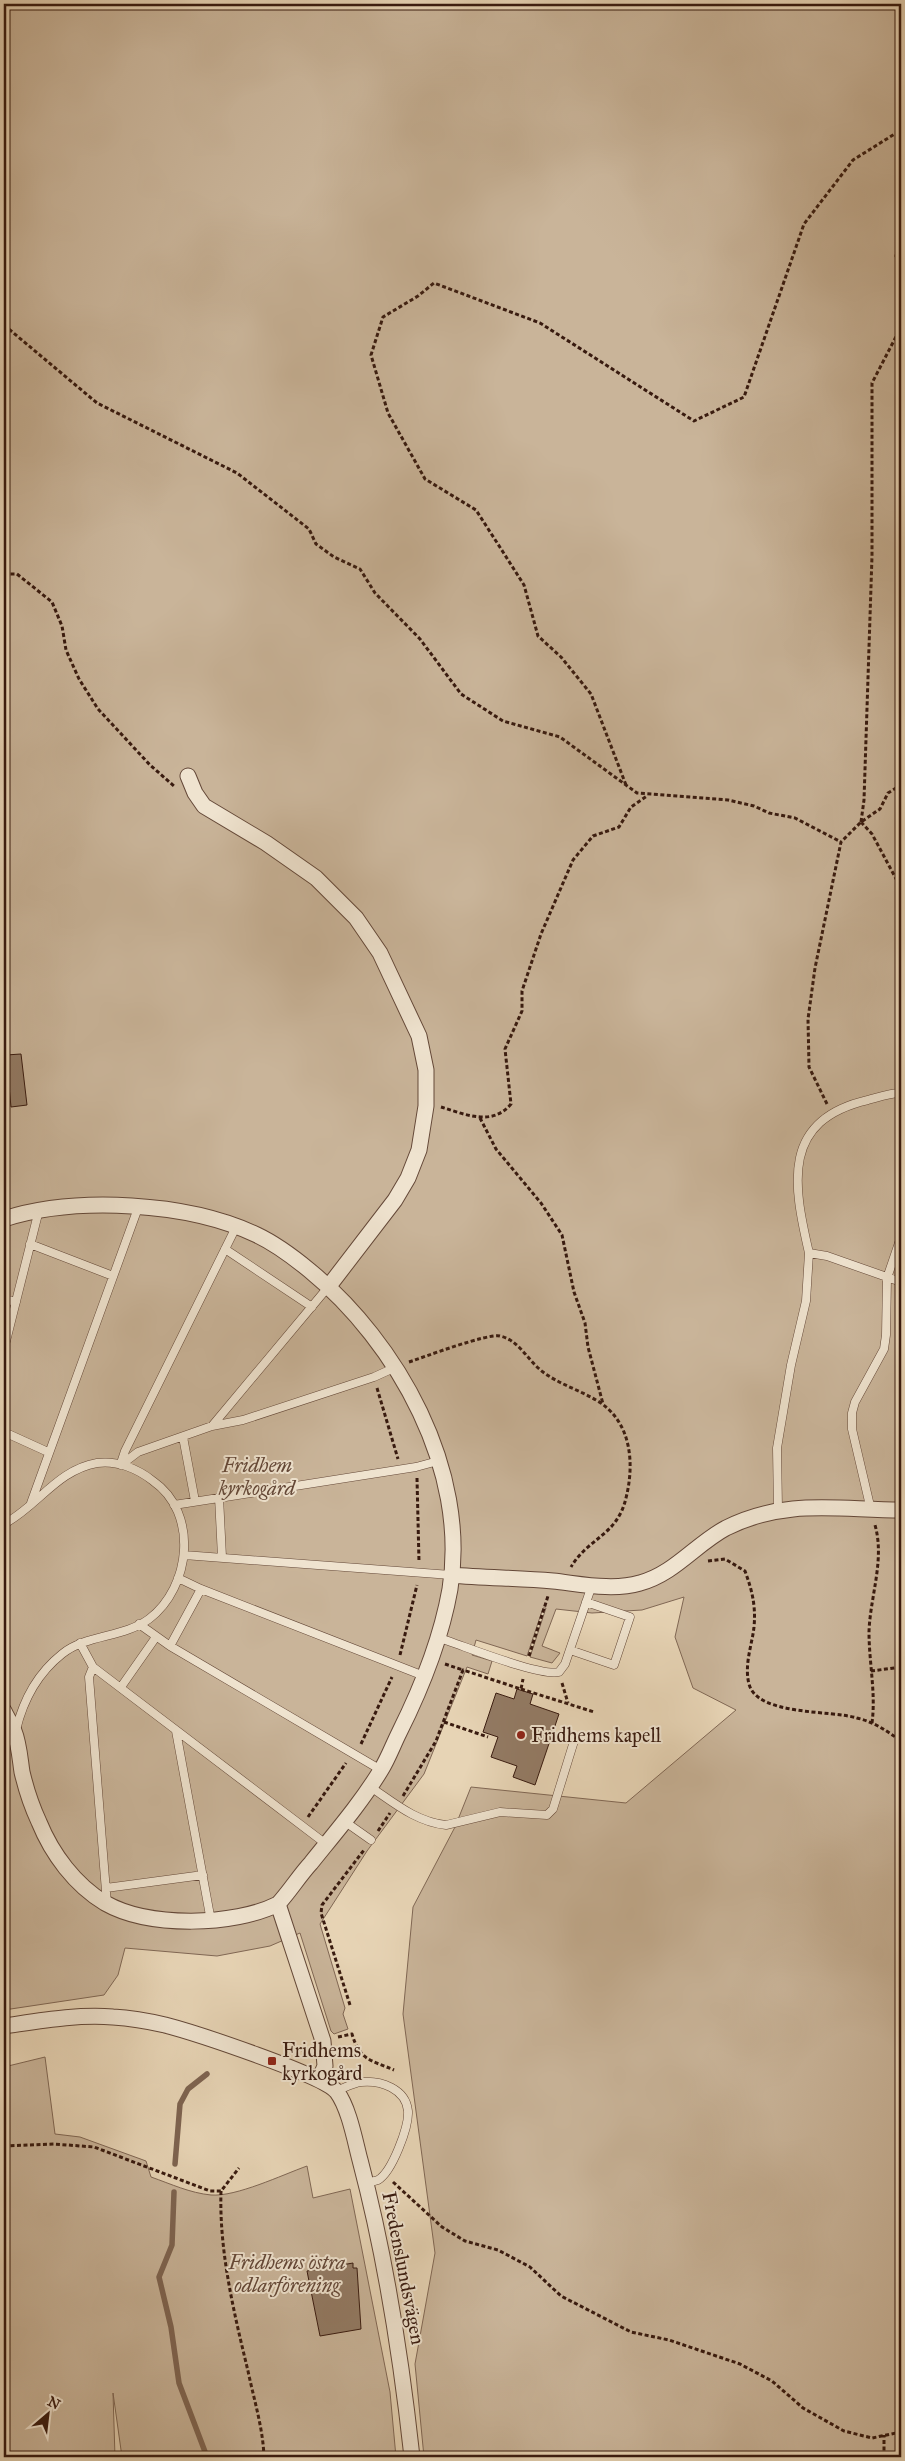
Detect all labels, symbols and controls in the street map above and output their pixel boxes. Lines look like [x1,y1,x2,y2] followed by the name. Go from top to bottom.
[218,1453,297,1500] park label: Fridhem kyrkogård
[531,1723,662,1747] place label: Fridhems kapell
[515,1729,527,1741] marker: Fridhems kapell
[282,2038,363,2086] place label: Fridhems kyrkogård
[266,2055,278,2067] marker: Fridhems kyrkogård
[376,2189,431,2347] street label: Fredenslundsvägen
[227,2250,346,2297] park label: Fridhems östra odlarförening
[22,2388,72,2438] north arrow
[45,2393,63,2413] text: N

